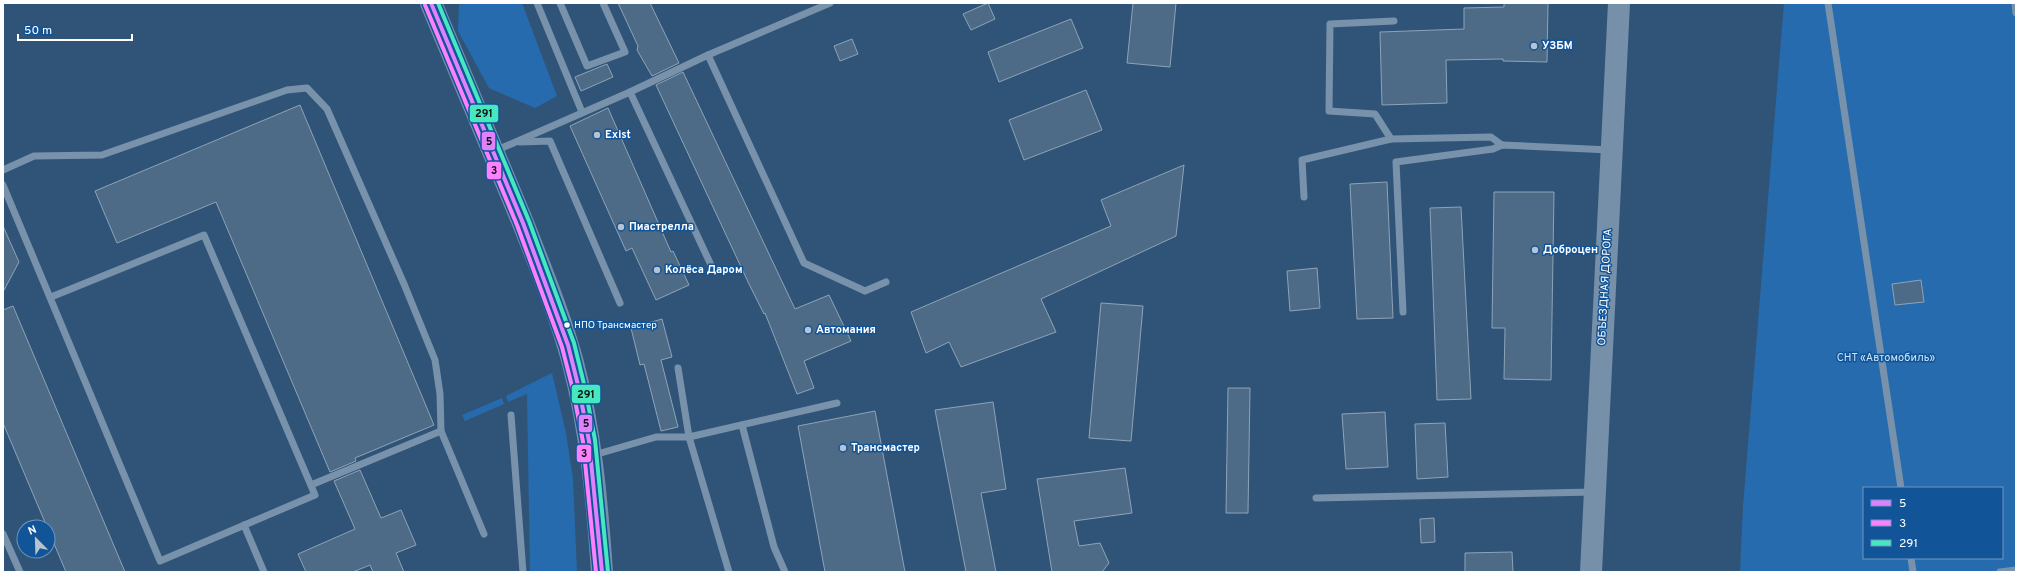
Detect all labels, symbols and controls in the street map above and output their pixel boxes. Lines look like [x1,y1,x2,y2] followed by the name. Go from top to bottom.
[18,16,132,42] scale bar
[24,23,52,39] text: 50 m
[1542,39,1573,53] place label: УЗБМ
[1529,41,1539,51] marker: УЗБМ
[469,104,499,123] line badge: 291
[475,107,493,121] text: 291
[605,128,631,142] place label: Exist
[592,130,602,140] marker: Exist
[481,131,496,151] line badge: 5
[486,135,493,149] text: 5
[486,161,502,180] line badge: 3
[491,164,497,178] text: 3
[629,220,694,234] place label: Пиастрелла
[616,222,626,232] marker: Пиастрелла
[1595,228,1615,346] street label: ОБЪЕЗДНАЯ ДОРОГА
[1543,243,1598,257] place label: Доброцен
[1530,245,1540,255] marker: Доброцен
[665,263,743,277] place label: Колёса Даром
[652,265,662,275] marker: Колёса Даром
[574,319,657,332] place label: НПО Трансмастер
[562,320,572,330] marker: НПО Трансмастер
[816,323,876,337] place label: Автомания
[803,325,813,335] marker: Автомания
[1837,351,1936,365] park label: СНТ «Автомобиль»
[571,384,601,404] line badge: 291
[577,388,595,402] text: 291
[578,414,593,433] line badge: 5
[583,417,590,431] text: 5
[851,441,920,455] place label: Трансмастер
[838,443,848,453] marker: Трансмастер
[576,444,592,463] line badge: 3
[581,447,587,461] text: 3
[1863,487,2003,559] legend
[1899,496,1906,512] text: 5
[1899,516,1906,532] text: 3
[16,519,56,559] north arrow
[26,523,39,539] text: N
[1899,536,1918,552] text: 291

